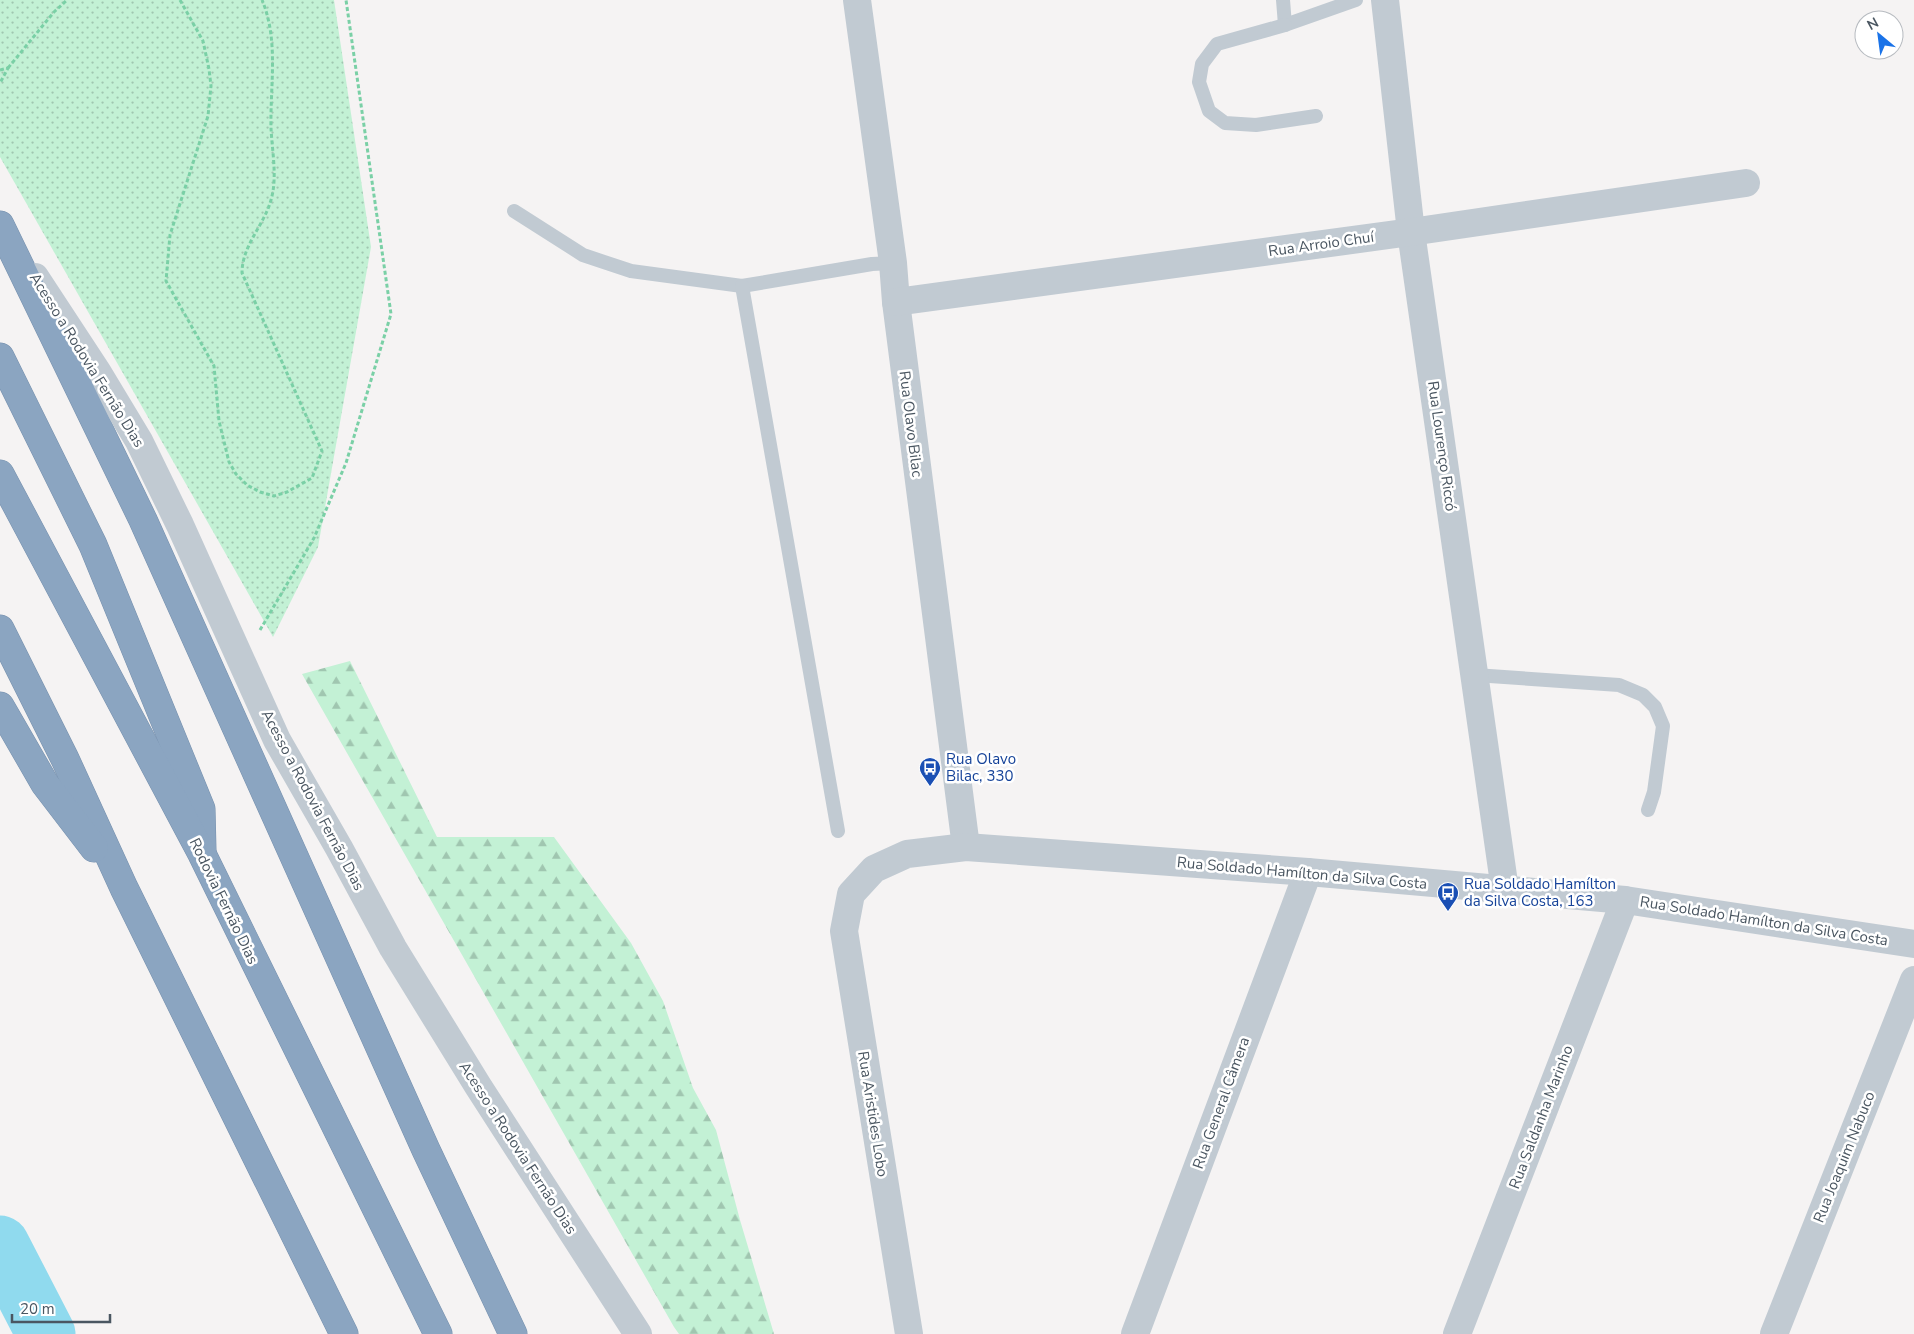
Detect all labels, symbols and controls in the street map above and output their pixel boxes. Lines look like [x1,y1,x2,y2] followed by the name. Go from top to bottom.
[1854,10,1904,60] north arrow
[1864,13,1882,35] text: N
[1267,226,1377,261] street label: Rua Arroio Chuí
[25,269,149,451] street label: Acesso a Rodovia Fernão Dias
[895,370,927,478] street label: Rua Olavo Bilac
[1423,380,1461,512] street label: Rua Lourenço Riccó
[257,706,369,894] street label: Acesso a Rodovia Fernão Dias
[946,749,1016,786] place label: Rua Olavo Bilac, 330
[918,756,942,787] bus stop icon: Rua Olavo Bilac, 330
[185,835,263,967] street label: Rodovia Fernão Dias
[1176,852,1428,894] street label: Rua Soldado Hamílton da Silva Costa
[1464,874,1616,911] place label: Rua Soldado Hamílton da Silva Costa, 163
[1436,881,1460,912] bus stop icon: Rua Soldado Hamílton da Silva Costa, 163
[1638,891,1890,951] street label: Rua Soldado Hamílton da Silva Costa
[1188,1034,1254,1172] street label: Rua General Câmera
[1504,1042,1578,1192] street label: Rua Saldanha Marinho
[853,1050,893,1178] street label: Rua Aristides Lobo
[455,1058,581,1238] street label: Acesso a Rodovia Fernão Dias
[1808,1088,1880,1226] street label: Rua Joaquim Nabuco
[12,1292,110,1324] scale bar
[20,1299,55,1319] text: 20 m

